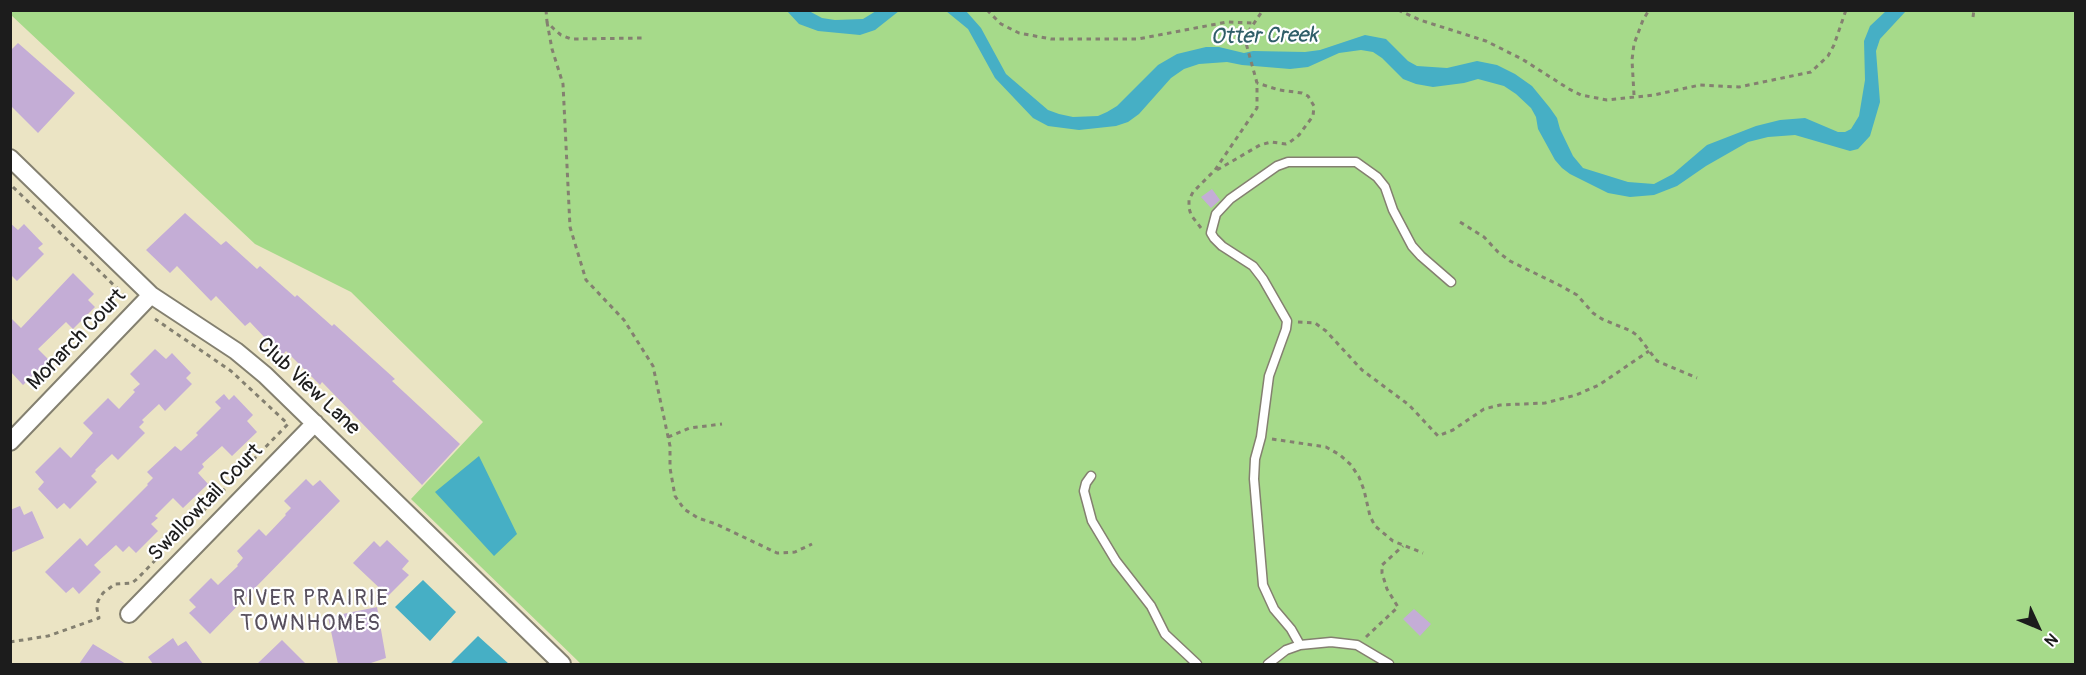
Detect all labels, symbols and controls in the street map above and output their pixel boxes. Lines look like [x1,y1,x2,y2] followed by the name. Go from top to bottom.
[1210,23,1318,51] water label: Otter Creek
[22,284,132,396] street label: Monarch Court
[251,333,365,441] street label: Club View Lane
[144,439,268,567] street label: Swallowtail Court
[233,586,389,638] district label: RIVER PRAIRIE TOWNHOMES
[2008,597,2068,657] north arrow
[2040,629,2062,650] text: N

